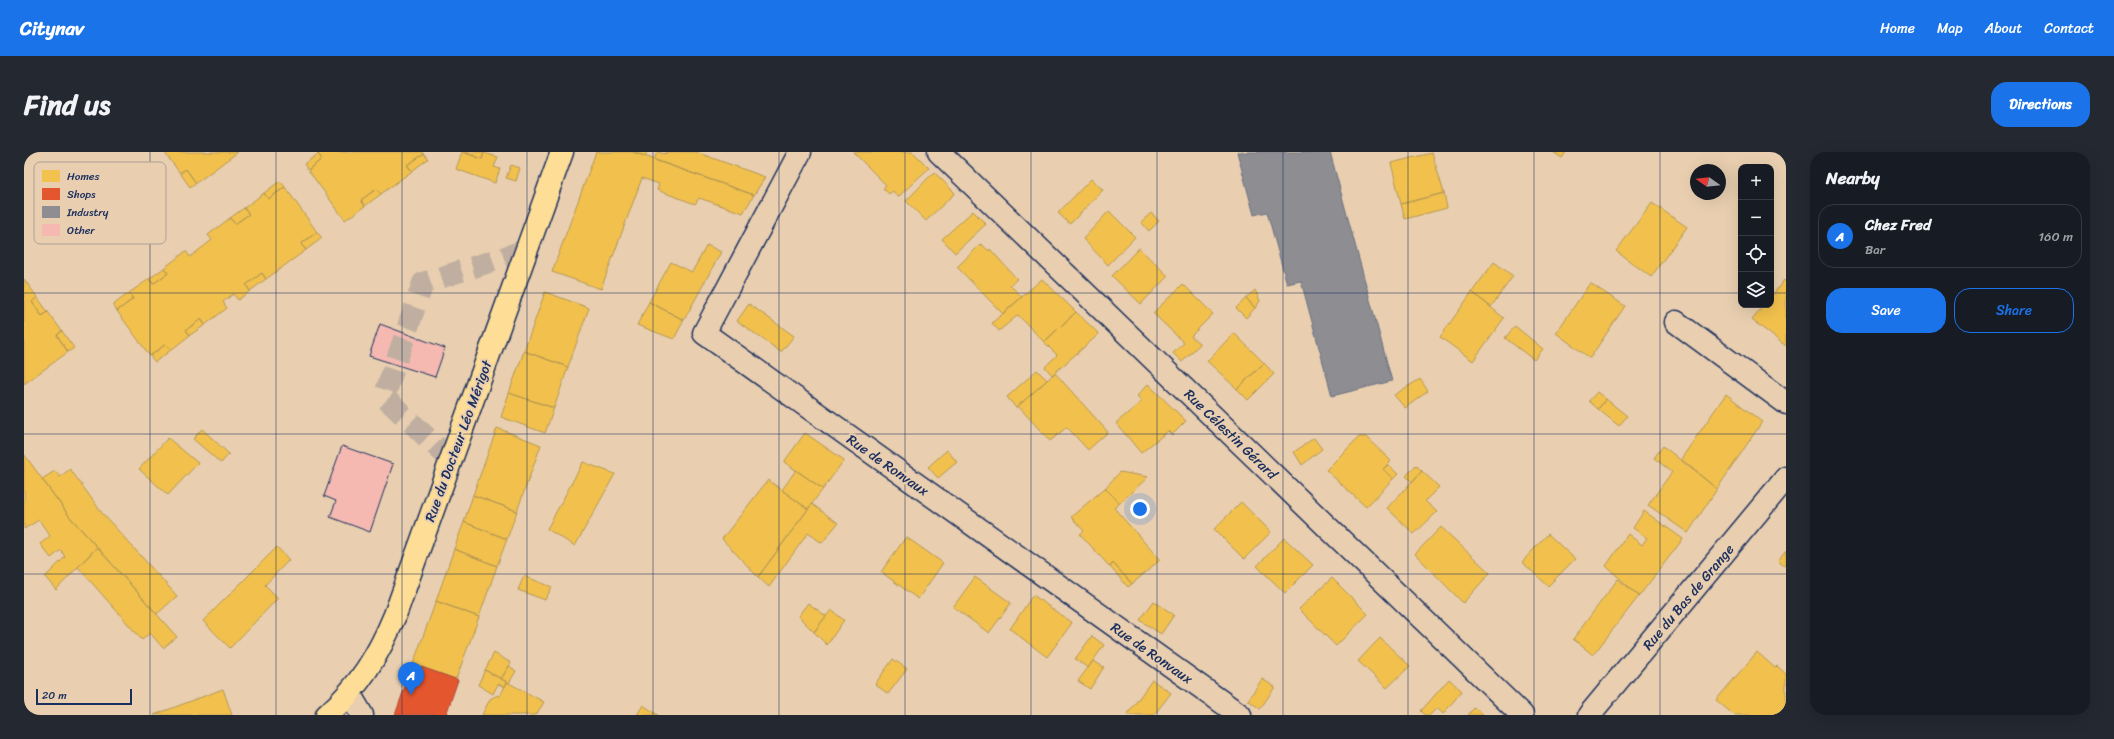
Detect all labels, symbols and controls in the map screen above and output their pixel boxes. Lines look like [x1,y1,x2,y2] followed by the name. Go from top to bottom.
[20,12,84,45] text: Citynav
[1880,16,1915,41] text: Home
[1937,16,1963,41] text: Map
[1985,16,2022,41] text: About
[2044,16,2094,41] text: Contact
[24,80,111,129] text: Find us
[1991,82,2090,127] button: Directions
[34,162,166,244] legend
[1826,163,1880,193] text: Nearby
[1690,164,1726,200] north arrow
[1738,164,1774,308] map controls
[1738,164,1774,200] button: +
[67,167,100,186] text: Homes
[67,185,96,204] text: Shops
[1738,200,1774,236] button: −
[66,203,109,222] text: Industry
[1865,212,1931,238] text: Chez Fred
[67,221,95,240] text: Other
[1836,225,1844,248] text: A
[2038,225,2073,248] text: 160 m
[1738,236,1774,272] button: locate
[1865,238,1885,261] text: Bar
[1738,272,1774,308] button: layers
[1826,288,1946,333] button: Save
[1954,288,2074,333] button: Share
[418,356,500,526] street label: Rue du Docteur Léo Mérigot
[1178,383,1285,487] street label: Rue Célestin Gérard
[841,428,935,504] street label: Rue de Ronvaux
[1130,499,1150,519] your location
[1636,538,1741,656] street label: Rue du Bas de Grange
[1105,616,1199,692] street label: Rue de Ronvaux
[398,662,424,695] pin: A
[42,686,67,705] text: 20 m
[36,687,132,706] scale bar

